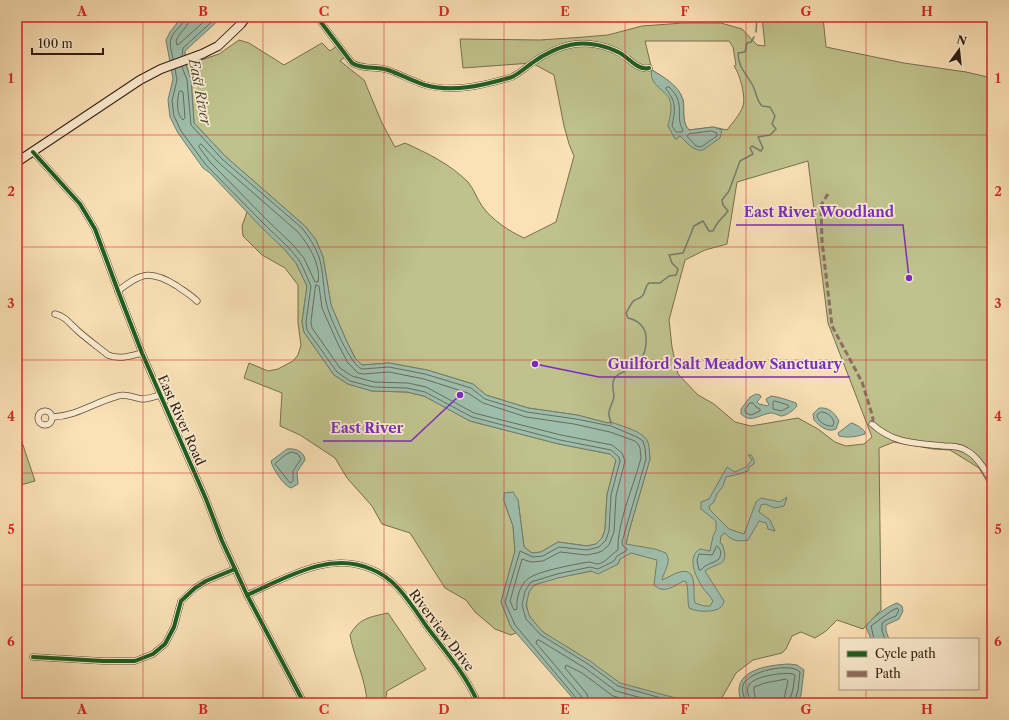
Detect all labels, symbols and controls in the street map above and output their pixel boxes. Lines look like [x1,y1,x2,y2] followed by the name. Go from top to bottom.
[76,3,88,19] text: A
[198,3,208,19] text: B
[319,3,329,19] text: C
[438,3,450,19] text: D
[560,3,570,19] text: E
[681,3,690,19] text: F
[800,3,812,19] text: G
[921,3,933,19] text: H
[32,30,103,56] scale bar
[939,30,979,70] north arrow
[955,32,968,48] text: N
[38,36,73,51] text: 100 m
[185,56,216,128] water label: East River
[8,70,14,86] text: 1
[995,70,1001,86] text: 1
[7,183,15,199] text: 2
[994,183,1002,199] text: 2
[736,199,903,225] callout: East River Woodland
[744,203,895,221] text: East River Woodland
[7,295,15,311] text: 3
[994,295,1002,311] text: 3
[599,351,850,377] callout: Guilford Salt Meadow Sanctuary
[608,355,843,373] text: Guilford Salt Meadow Sanctuary
[155,372,209,468] street label: East River Road
[7,408,15,424] text: 4
[994,408,1002,424] text: 4
[323,415,411,441] callout: East River
[331,419,404,437] text: East River
[7,521,15,537] text: 5
[994,521,1002,537] text: 5
[406,586,478,674] street label: Riverview Drive
[7,633,15,649] text: 6
[994,633,1002,649] text: 6
[839,638,979,690] legend
[875,646,936,661] text: Cycle path
[875,666,901,681] text: Path
[76,701,88,717] text: A
[198,701,208,717] text: B
[319,701,329,717] text: C
[438,701,450,717] text: D
[560,701,570,717] text: E
[681,701,690,717] text: F
[800,701,812,717] text: G
[921,701,933,717] text: H

